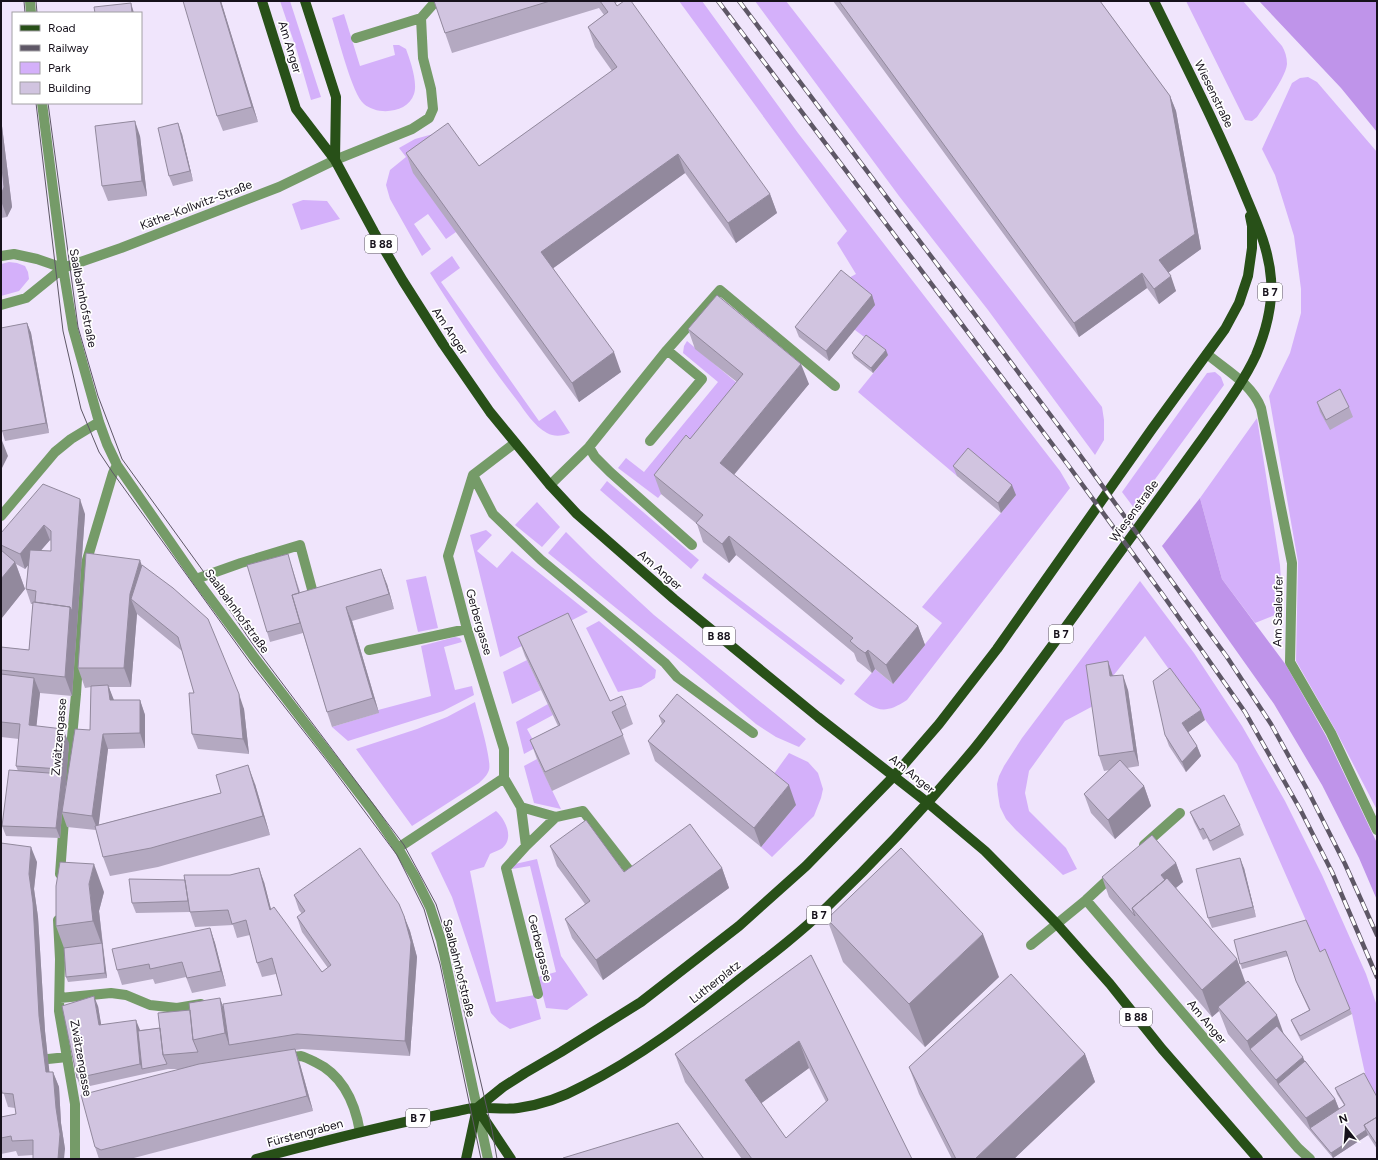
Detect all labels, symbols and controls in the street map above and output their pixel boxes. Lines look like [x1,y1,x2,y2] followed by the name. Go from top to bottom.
[12,12,142,104] legend
[275,19,305,75] street label: Am Anger
[48,21,76,35] text: Road
[48,41,89,55] text: Railway
[1192,58,1237,130] street label: Wiesenstraße
[48,61,71,75] text: Park
[48,81,91,95] text: Building
[138,177,254,233] street label: Käthe-Kollwitz-Straße
[365,235,397,253] road number: B 88
[67,247,100,349] street label: Saalbahnhofstraße
[1258,283,1282,301] road number: B 7
[429,305,471,357] street label: Am Anger
[1107,477,1161,545] street label: Wiesenstraße
[635,547,685,593] street label: Am Anger
[202,566,272,656] street label: Saalbahnhofstraße
[1270,575,1286,647] street label: Am Saaleufer
[463,587,495,657] street label: Gerbergasse
[1049,625,1073,643] road number: B 7
[703,627,735,645] road number: B 88
[49,697,69,776] street label: Zwätzengasse
[887,752,937,796] street label: Am Anger
[807,906,831,924] road number: B 7
[525,913,555,983] street label: Gerbergasse
[440,918,478,1019] street label: Saalbahnhofstraße
[687,958,743,1006] street label: Lutherplatz
[1184,997,1230,1047] street label: Am Anger
[1120,1008,1152,1026] road number: B 88
[67,1018,95,1098] street label: Zwätzengasse
[1326,1108,1366,1148] north arrow
[406,1109,430,1127] road number: B 7
[1337,1111,1349,1126] text: N
[266,1116,345,1150] street label: Fürstengraben

